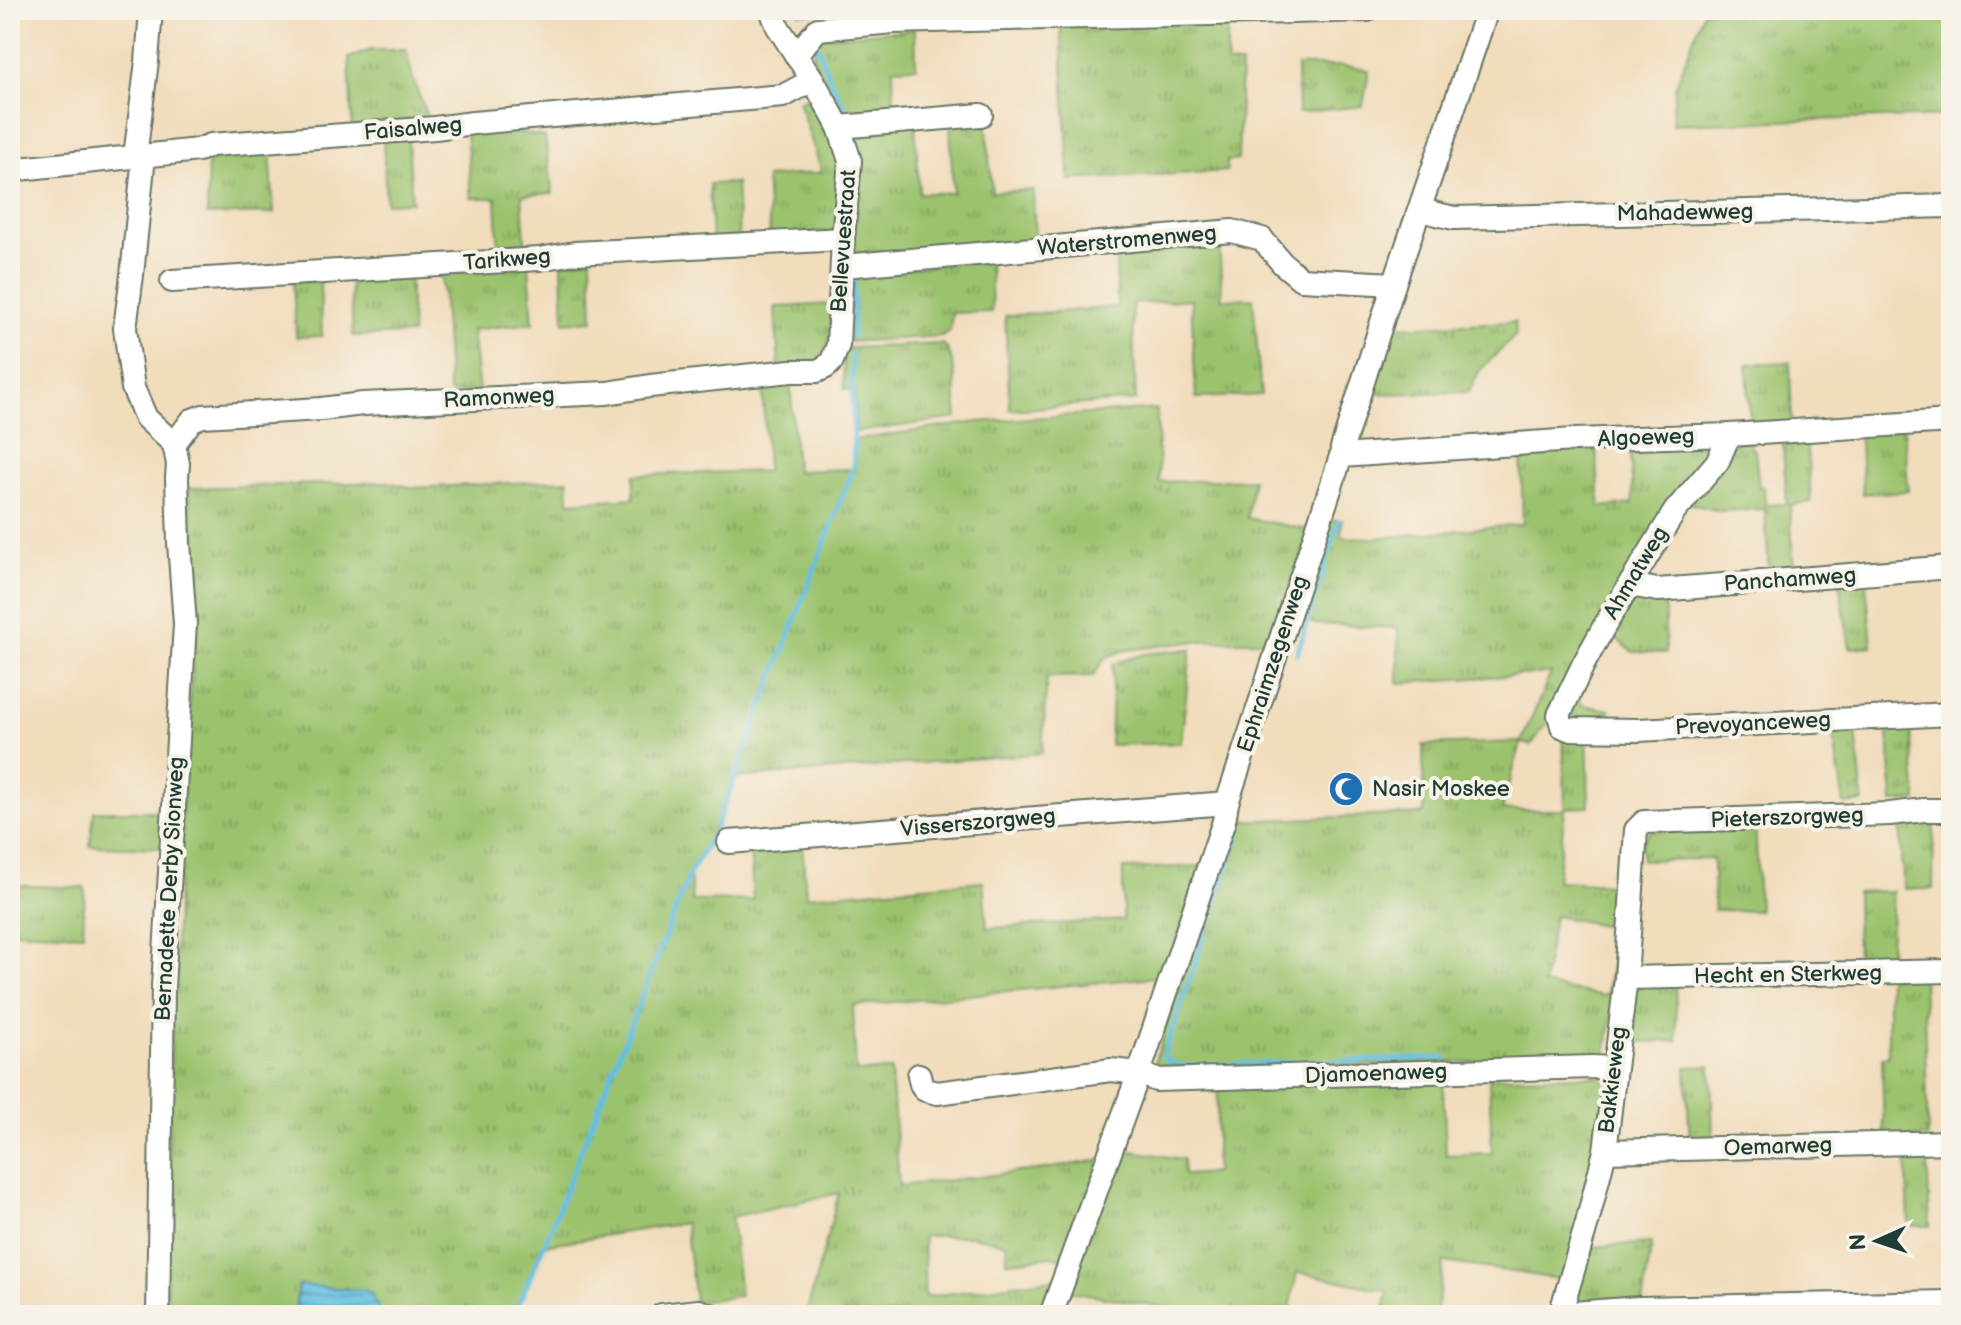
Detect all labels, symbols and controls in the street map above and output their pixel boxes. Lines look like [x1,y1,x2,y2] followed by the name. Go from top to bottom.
[363,111,463,147] street label: Faisalweg
[826,168,862,313] street label: Bellevuestraat
[1616,198,1754,228] street label: Mahadewweg
[1036,220,1218,262] street label: Waterstromenweg
[462,243,552,277] street label: Tarikweg
[443,382,555,414] street label: Ramonweg
[1597,423,1695,453] street label: Algoeweg
[1598,522,1674,624] street label: Ahmatweg
[1723,562,1857,598] street label: Panchamweg
[1232,572,1314,756] street label: Ephraimzegenweg
[1674,706,1832,742] street label: Prevoyanceweg
[150,756,190,1022] street label: Bernadette Derby Sionweg
[1327,770,1365,808] mosque icon: Nasir Moskee
[1372,776,1510,803] place label: Nasir Moskee
[1710,802,1864,834] street label: Pieterszorgweg
[899,803,1057,843] street label: Visserszorgweg
[1694,960,1882,990] street label: Hecht en Sterkweg
[1593,1025,1633,1135] street label: Bakkieweg
[1304,1058,1448,1090] street label: Djamoenaweg
[1723,1132,1833,1162] street label: Oemarweg
[1837,1201,1917,1281] north arrow
[1845,1233,1872,1251] text: N

